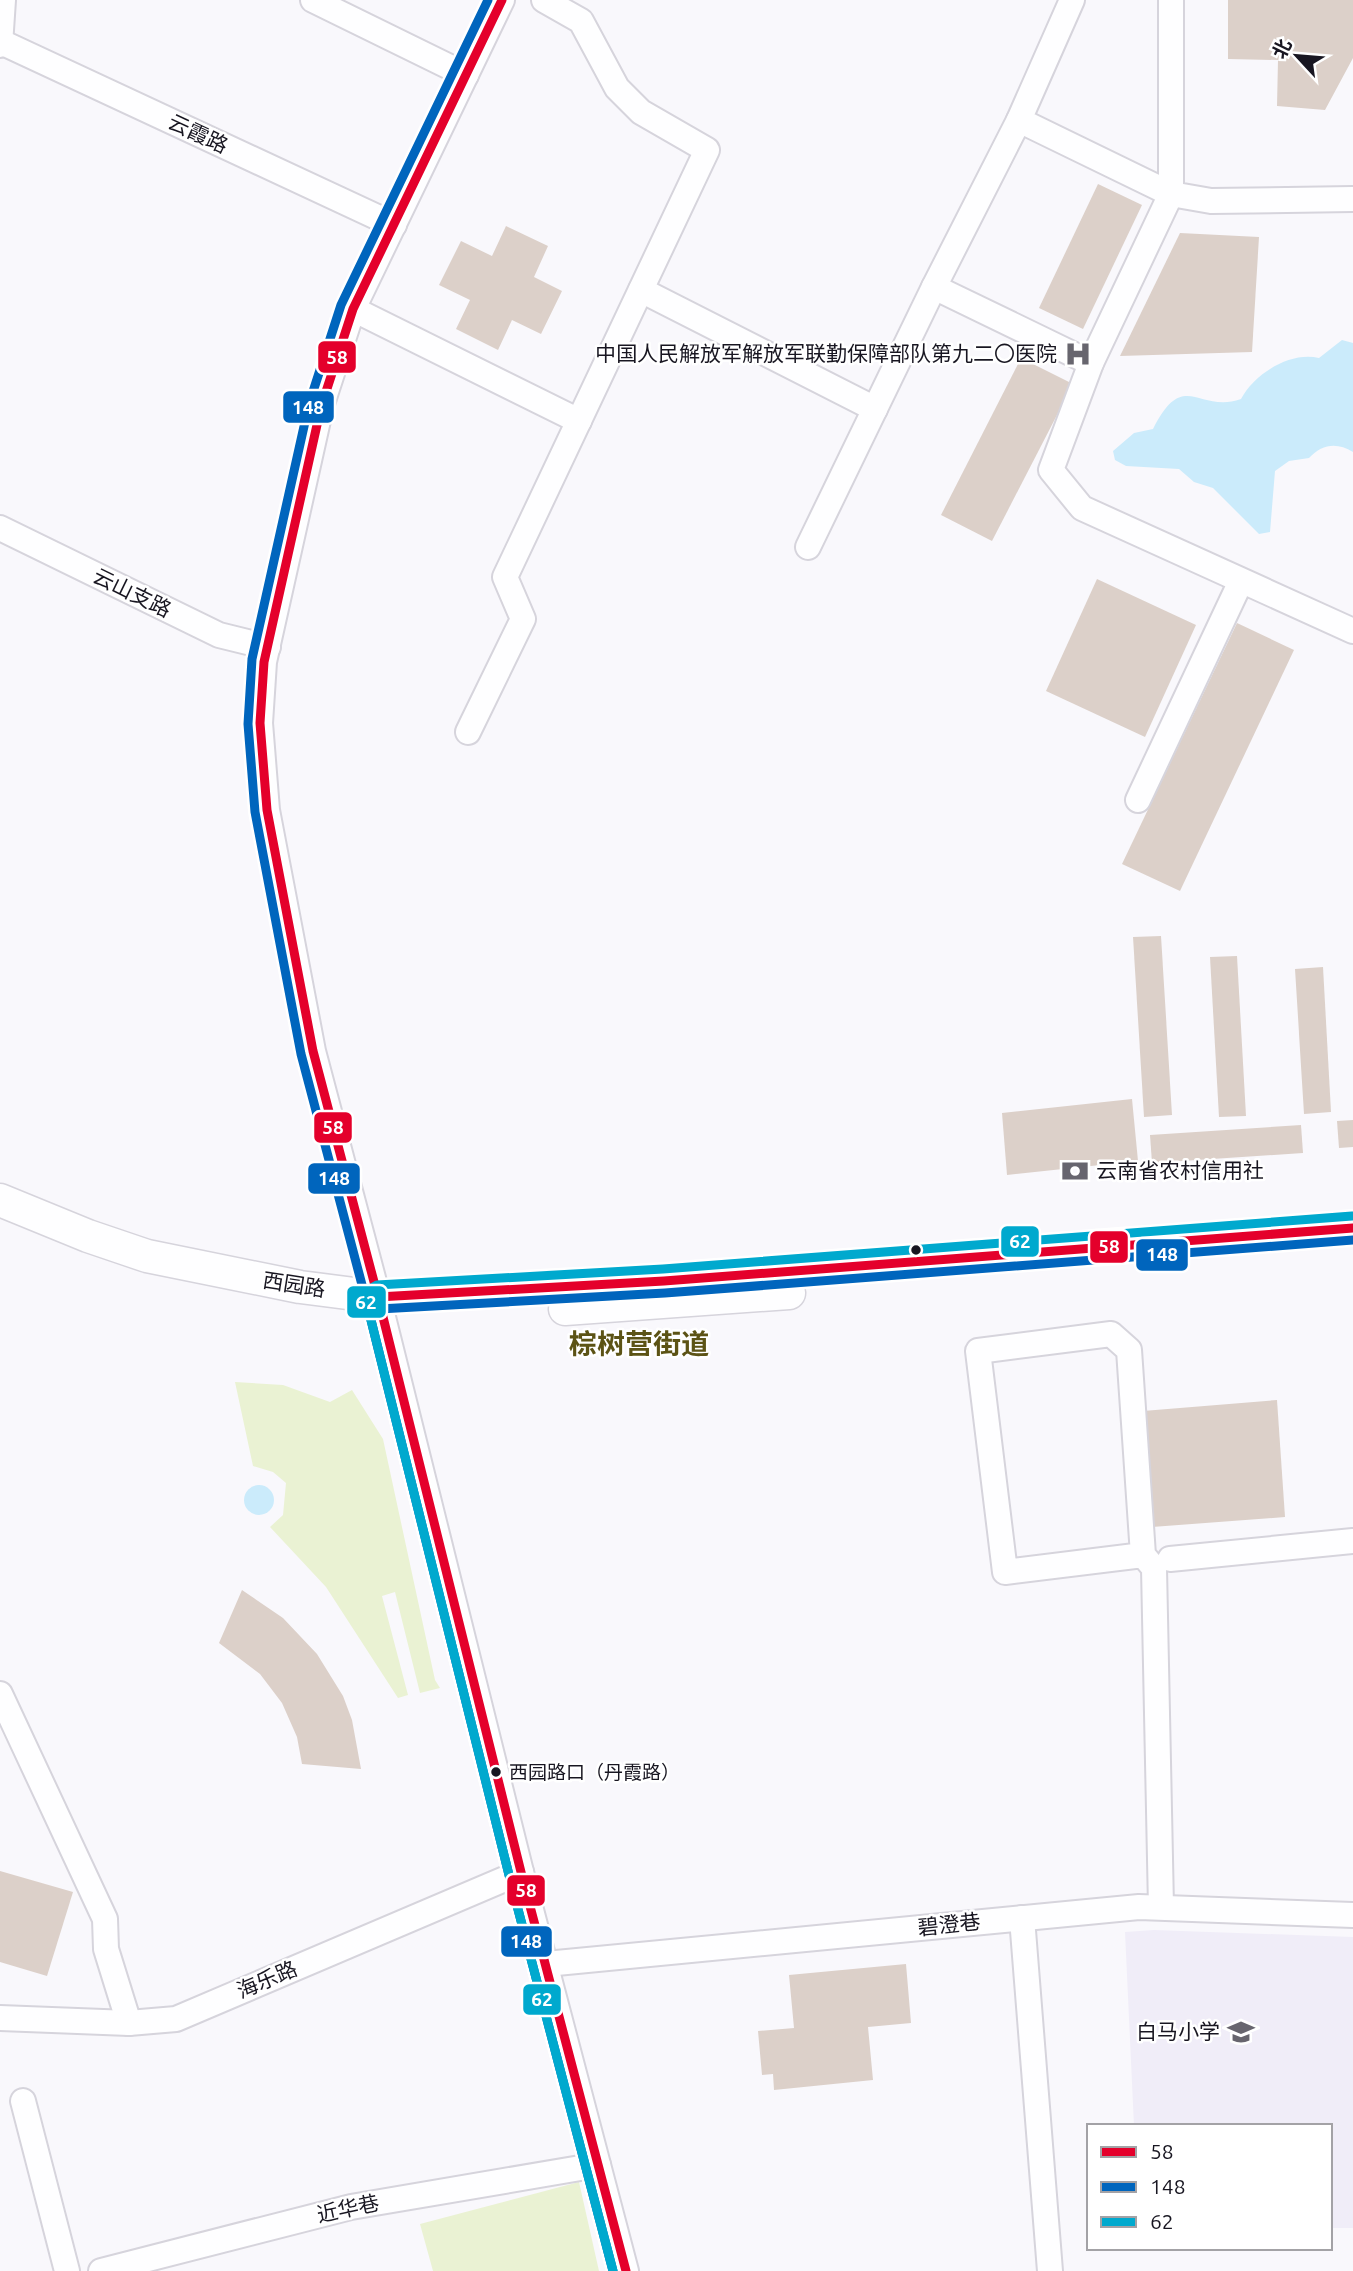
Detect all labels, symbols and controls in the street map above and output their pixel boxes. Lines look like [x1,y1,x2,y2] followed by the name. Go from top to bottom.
[1262,21,1332,91] north arrow
[1268,35,1296,62] text: 北
[165,109,232,157] street label: 云霞路
[1063,339,1093,369] hospital icon: 中国人民解放军解放军联勤保障部队第九二〇医院
[317,340,357,374] line badge: 58
[595,341,1057,365] place label: 中国人民解放军解放军联勤保障部队第九二〇医院
[326,346,348,368] text: 58
[282,390,335,424] line badge: 148
[292,396,324,418] text: 148
[89,563,175,621] street label: 云山支路
[313,1111,353,1144] line badge: 58
[322,1116,344,1138] text: 58
[1060,1156,1090,1186] bank icon: 云南省农村信用社
[1096,1158,1264,1182] place label: 云南省农村信用社
[307,1162,361,1195] line badge: 148
[318,1167,350,1189] text: 148
[1000,1225,1040,1258] line badge: 62
[1009,1230,1031,1252] text: 62
[1089,1230,1129,1264] line badge: 58
[1098,1235,1120,1257] text: 58
[1135,1238,1189,1272] line badge: 148
[909,1243,923,1257] unlabelled marker
[1146,1243,1178,1265] text: 148
[261,1267,327,1301] street label: 西园路
[346,1285,387,1319] line badge: 62
[355,1291,377,1313] text: 62
[569,1328,709,1359] district label: 棕树营街道
[509,1761,680,1783] place label: 西园路口（丹霞路）
[489,1765,503,1779] marker: 西园路口（丹霞路）
[506,1874,546,1907] line badge: 58
[515,1879,537,1901] text: 58
[916,1909,981,1939] street label: 碧澄巷
[500,1925,553,1958] line badge: 148
[510,1930,542,1952] text: 148
[233,1956,300,2002] street label: 海乐路
[522,1983,562,2016] line badge: 62
[531,1988,553,2010] text: 62
[1226,2017,1256,2047] school or university icon: 白马小学
[1136,2019,1220,2043] place label: 白马小学
[1087,2124,1332,2250] legend
[1150,2139,1174,2163] text: 58
[1150,2174,1186,2198] text: 148
[314,2190,381,2226] street label: 近华巷
[1150,2209,1174,2233] text: 62

